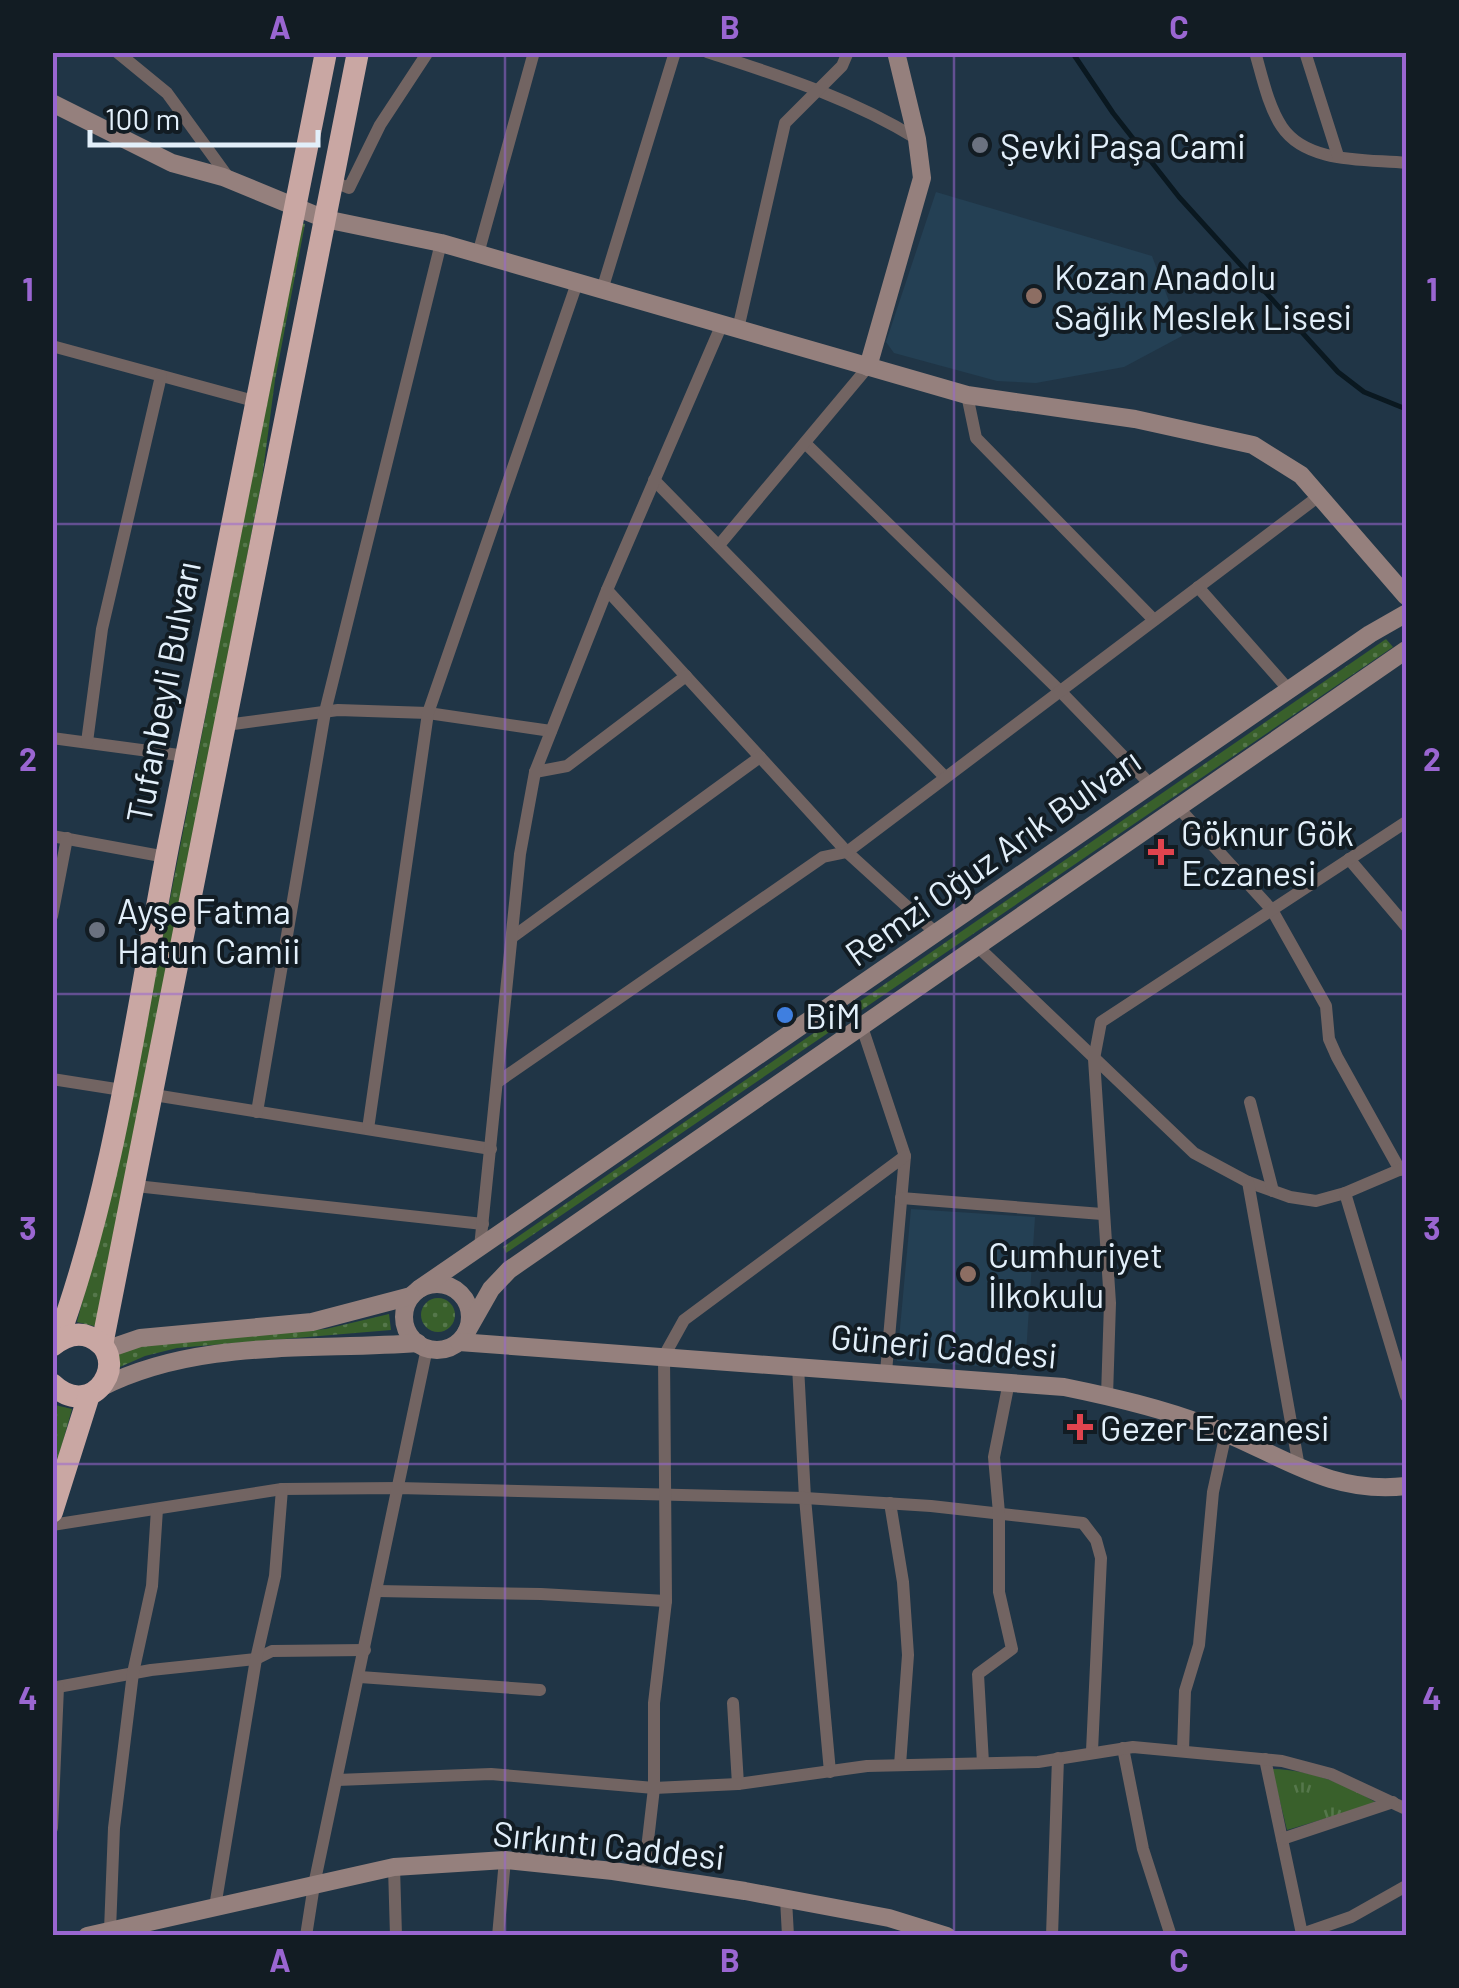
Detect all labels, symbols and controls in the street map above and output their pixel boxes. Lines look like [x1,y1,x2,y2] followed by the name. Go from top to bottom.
[269,7,291,45] text: A
[720,7,740,45] text: B
[1169,7,1189,45] text: C
[90,85,318,147] scale bar
[105,100,180,136] text: 100 m
[1000,124,1246,166] place label: Şevki Paşa Cami
[969,134,991,156] marker: Şevki Paşa Cami
[1054,255,1352,337] place label: Kozan Anadolu Sağlık Meslek Lisesi
[22,269,34,307] text: 1
[1426,269,1438,307] text: 1
[1023,285,1045,307] marker: Kozan Anadolu Sağlık Meslek Lisesi
[116,558,208,826] street label: Tufanbeyli Bulvarı
[836,738,1148,974] street label: Remzi Oğuz Arık Bulvarı
[19,739,37,777] text: 2
[1423,739,1441,777] text: 2
[1181,811,1354,893] place label: Göknur Gök Eczanesi
[1150,841,1172,863] marker: Göknur Gök Eczanesi
[117,889,301,971] place label: Ayşe Fatma Hatun Camii
[86,919,108,941] marker: Ayşe Fatma Hatun Camii
[805,994,861,1036] place label: BiM
[774,1004,796,1026] marker: BiM
[19,1208,37,1246] text: 3
[1423,1208,1441,1246] text: 3
[988,1233,1163,1315] place label: Cumhuriyet İlkokulu
[957,1263,979,1285] marker: Cumhuriyet İlkokulu
[829,1314,1059,1376] street label: Güneri Caddesi
[1100,1406,1330,1448] place label: Gezer Eczanesi
[1069,1416,1091,1438] marker: Gezer Eczanesi
[18,1678,38,1716] text: 4
[1422,1678,1442,1716] text: 4
[491,1811,727,1877] street label: Sırkıntı Caddesi
[269,1940,291,1978] text: A
[720,1940,740,1978] text: B
[1169,1940,1189,1978] text: C

